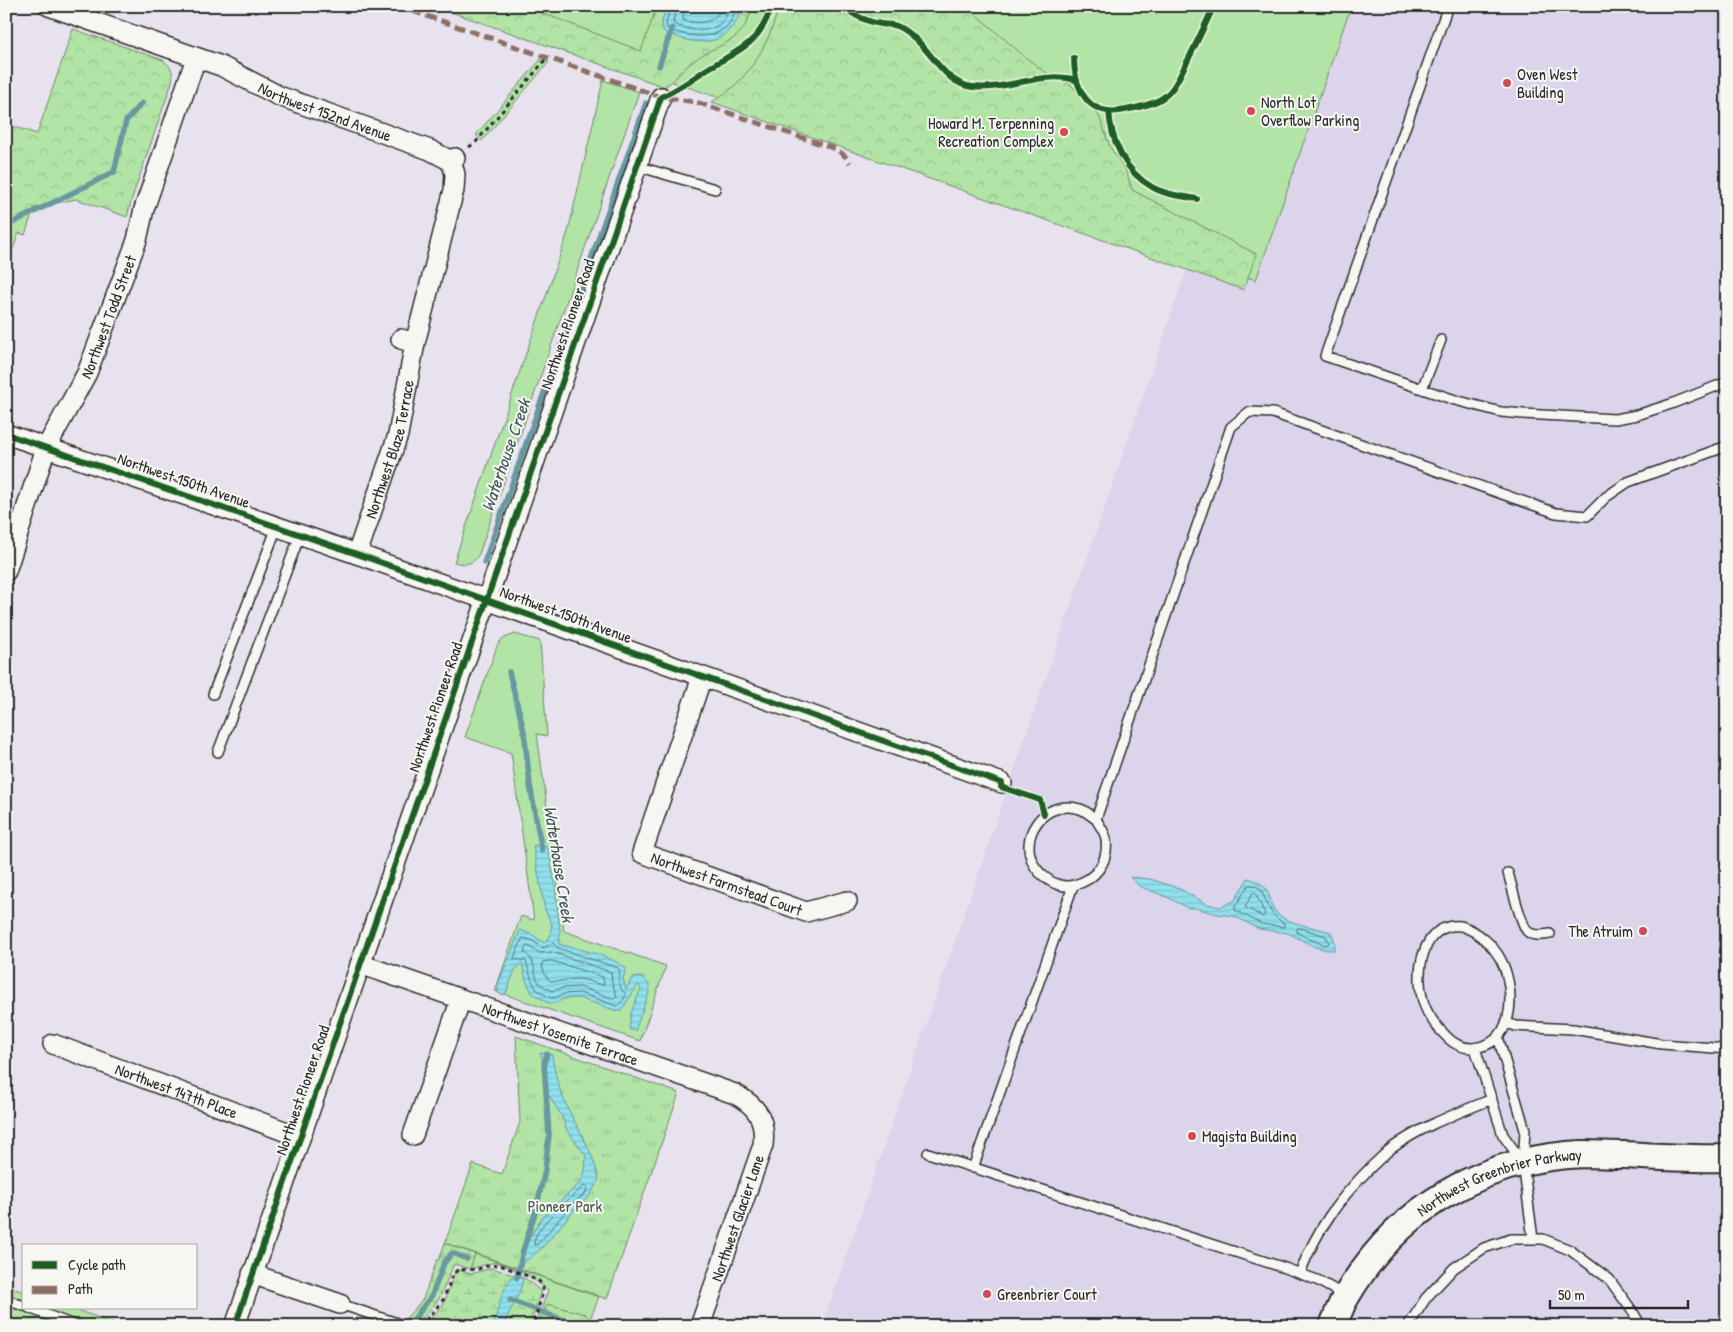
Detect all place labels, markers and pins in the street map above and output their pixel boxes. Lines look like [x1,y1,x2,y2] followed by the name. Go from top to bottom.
[1517,63,1578,103] place label: Oven West Building
[1501,77,1513,89] marker: Oven West Building
[1261,91,1359,131] place label: North Lot Overflow Parking
[1245,105,1257,117] marker: North Lot Overflow Parking
[928,112,1054,152] place label: Howard M. Terpenning Recreation Complex
[1058,126,1070,138] marker: Howard M. Terpenning Recreation Complex
[1568,920,1633,942] place label: The Atruim
[1637,925,1649,937] marker: The Atruim
[1202,1125,1297,1147] place label: Magista Building
[1186,1130,1198,1142] marker: Magista Building
[997,1283,1097,1305] place label: Greenbrier Court
[981,1288,993,1300] marker: Greenbrier Court

